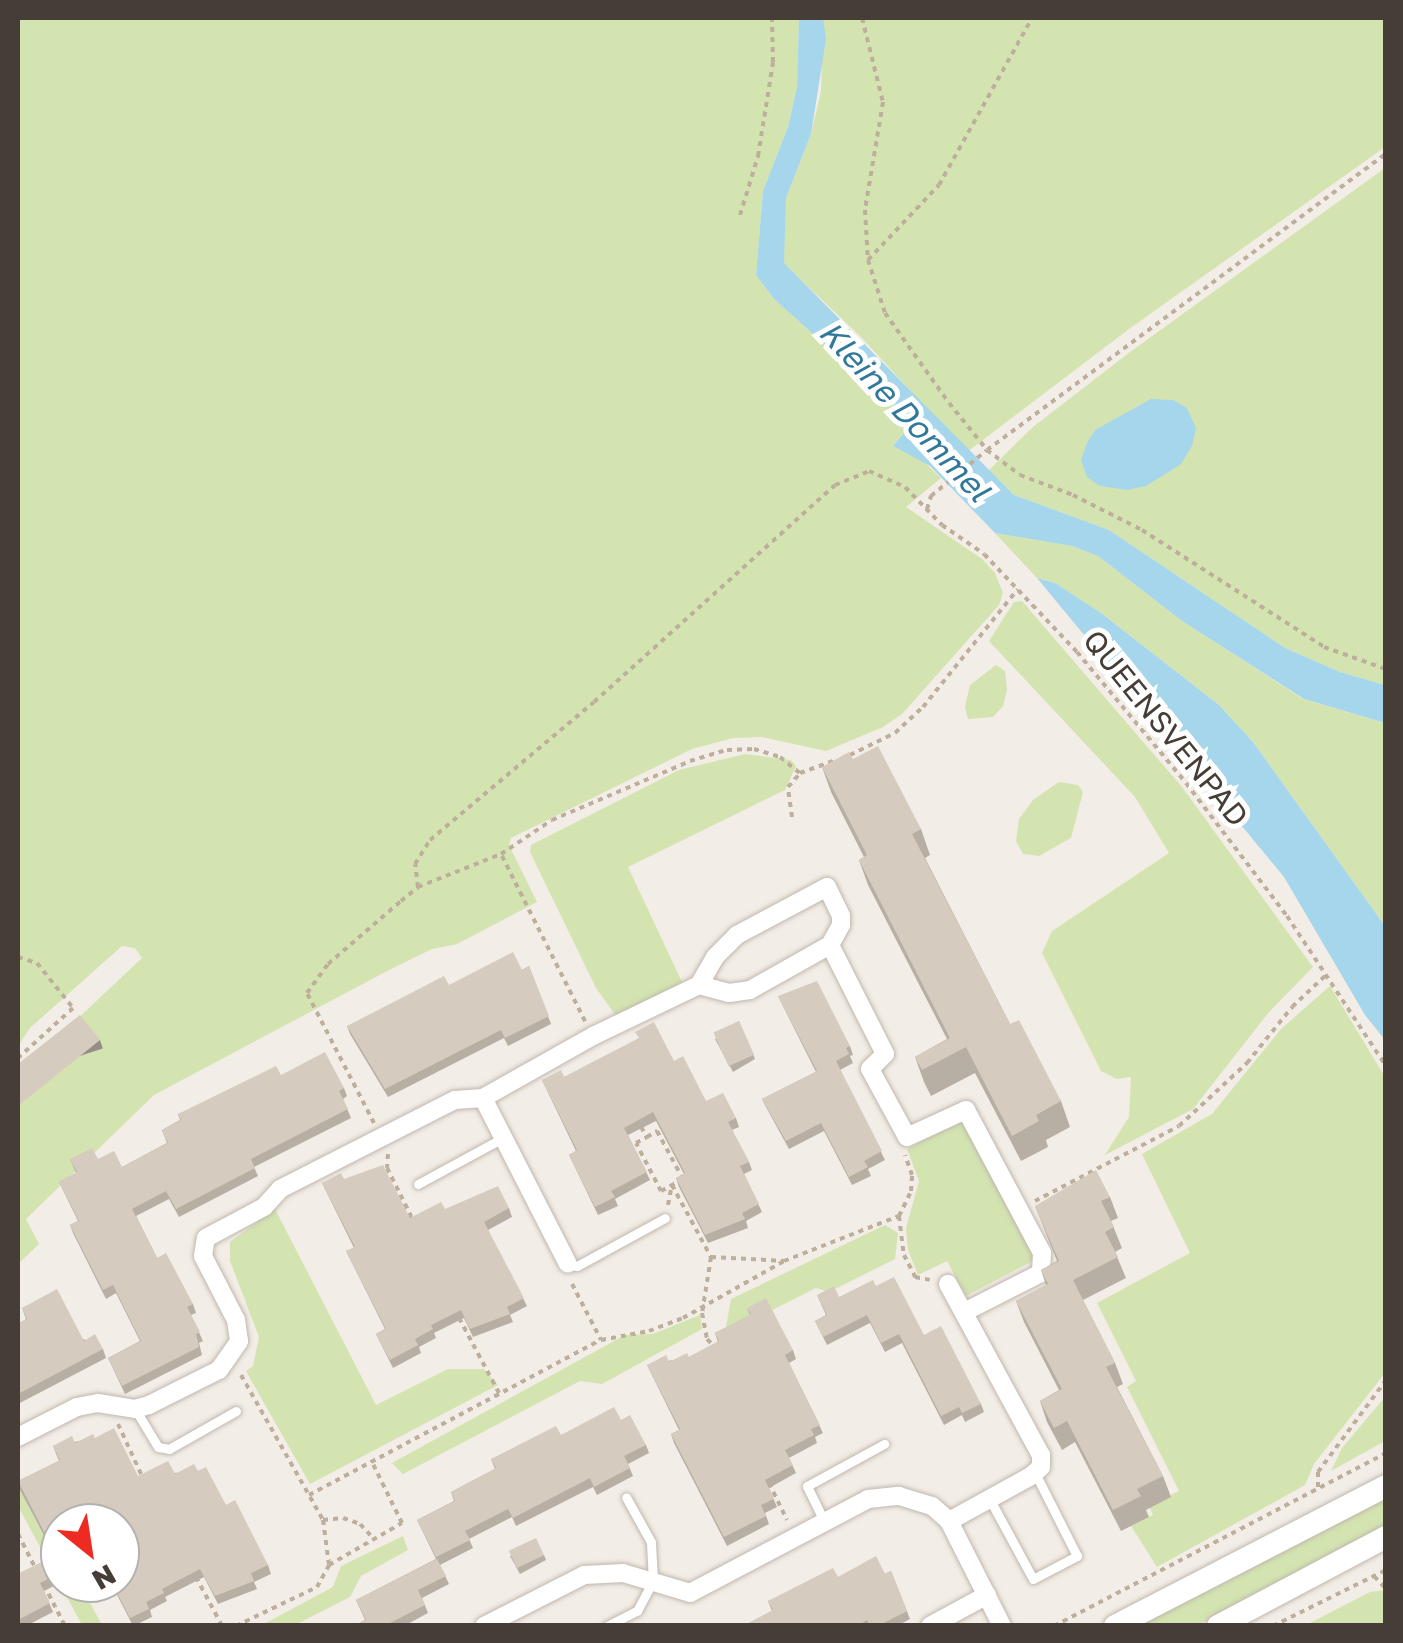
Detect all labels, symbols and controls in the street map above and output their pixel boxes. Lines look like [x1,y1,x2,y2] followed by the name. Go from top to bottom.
[812,313,998,509] water label: Kleine Dommel
[1076,623,1256,833] street label: QUEENSVENPAD
[40,1503,140,1603] north arrow
[87,1558,122,1597] text: N

